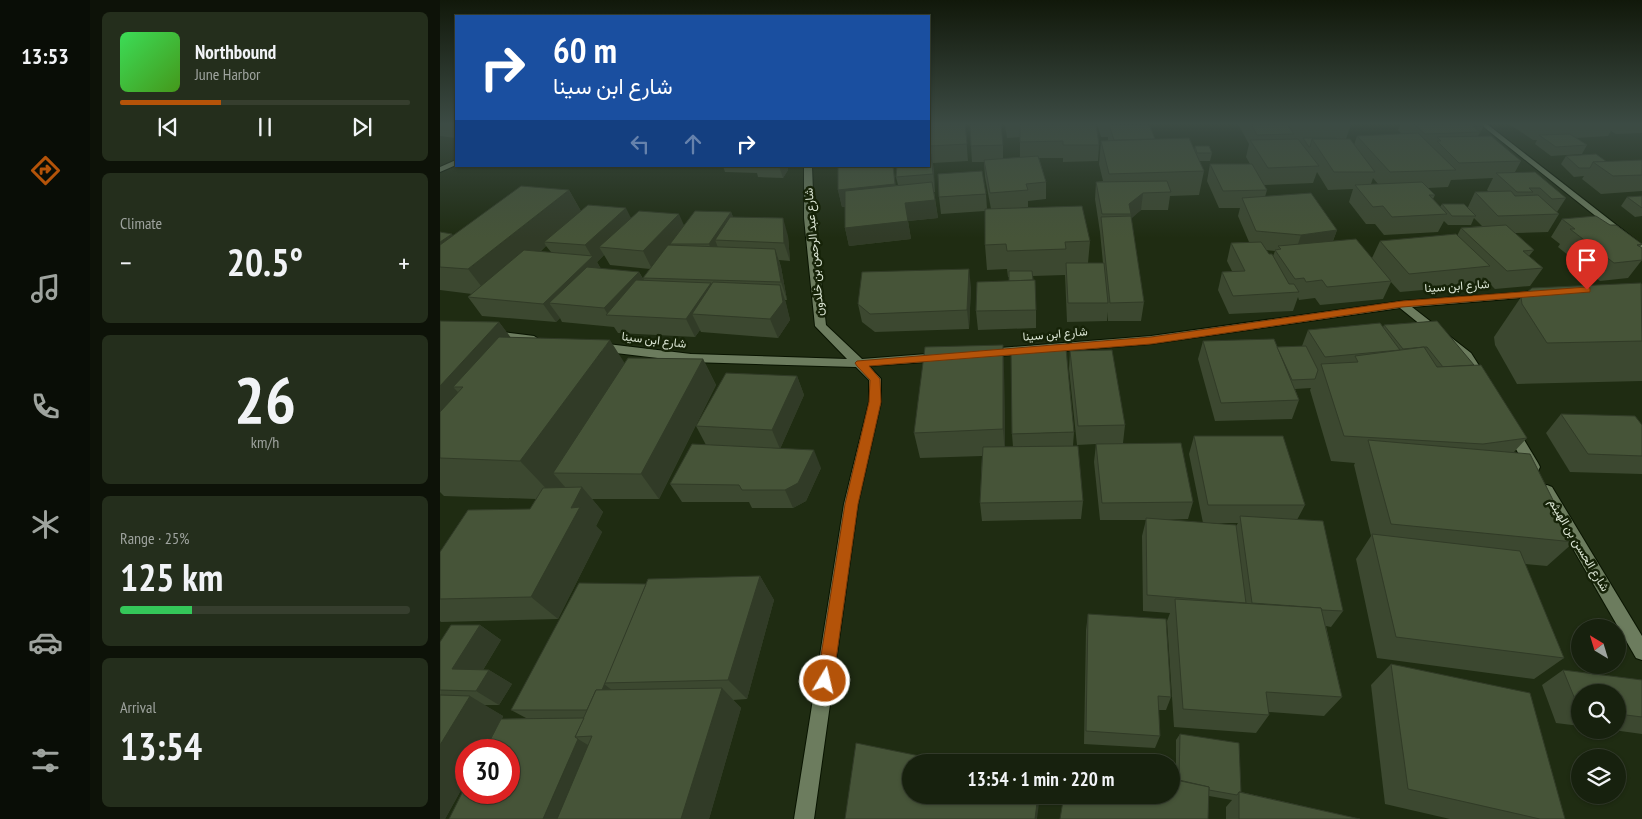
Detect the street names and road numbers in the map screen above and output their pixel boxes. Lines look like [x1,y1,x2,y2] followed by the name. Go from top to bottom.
[800,187,829,317] street label: شارع عبد الرحمن بن خلدون
[1424,276,1490,297] street label: شارع ابن سينا
[1022,323,1088,346] street label: شارع ابن سينا
[621,328,687,353] street label: شارع ابن سينا
[1544,496,1613,595] street label: شارع الحسن بن الهيثم

